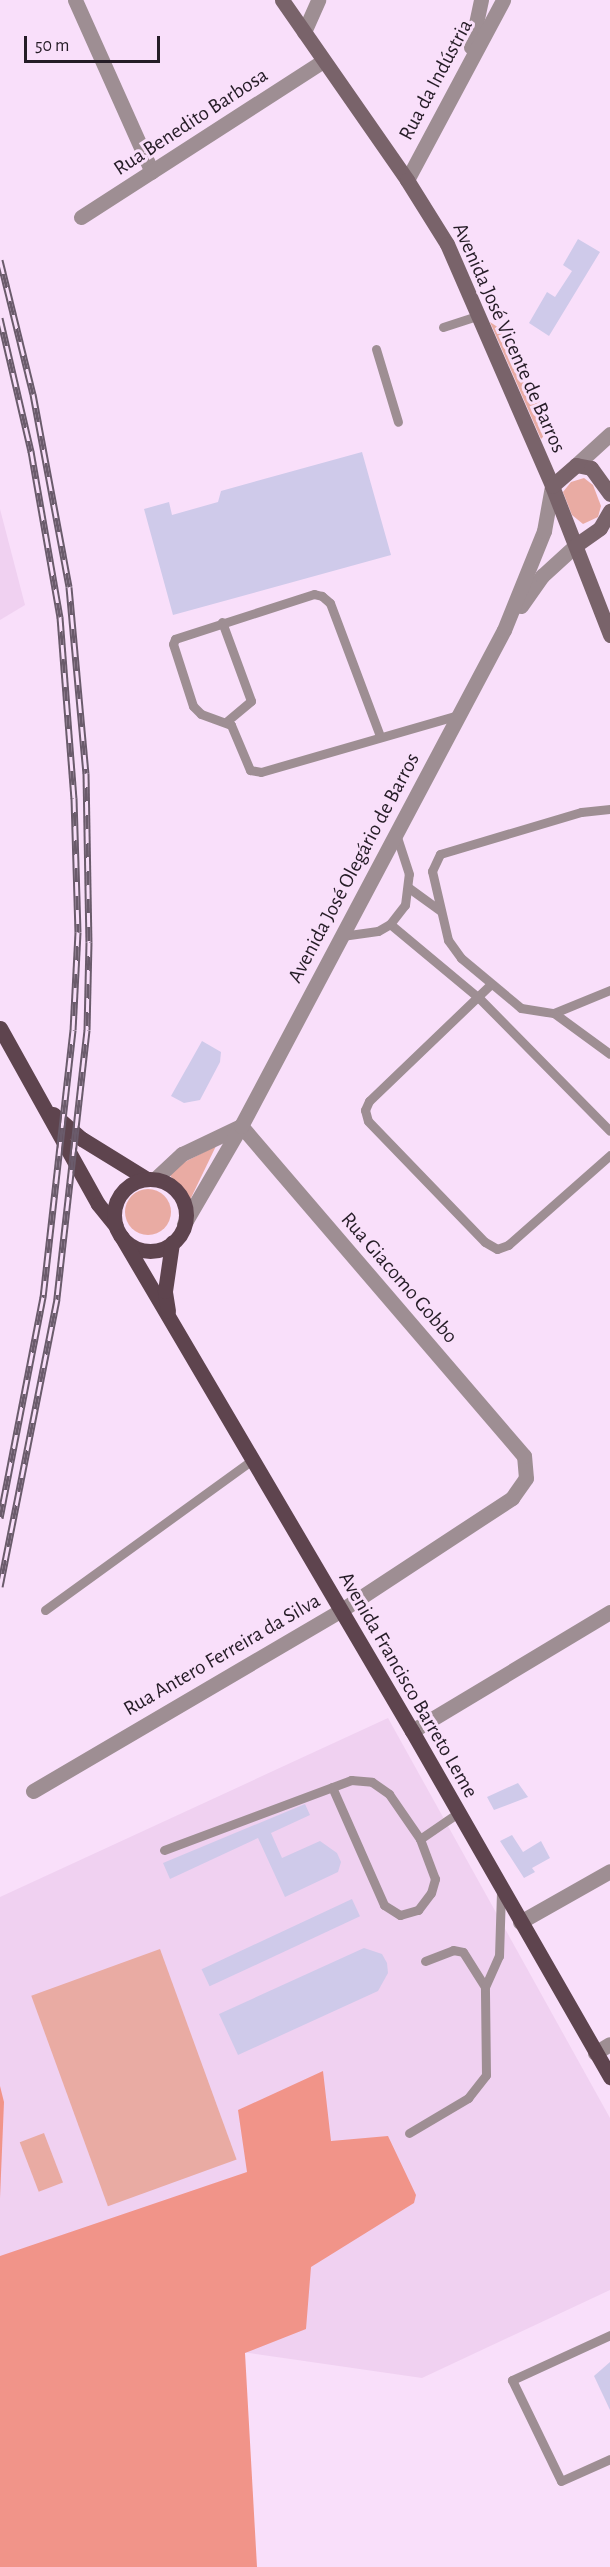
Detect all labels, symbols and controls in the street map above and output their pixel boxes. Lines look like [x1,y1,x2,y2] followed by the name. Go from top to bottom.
[394,15,478,145] street label: Rua da Indústria
[27,24,164,62] scale bar
[35,37,69,55] text: 50 m
[109,63,273,181] street label: Rua Benedito Barbosa
[447,219,571,457] street label: Avenida José Vicente de Barros
[283,749,425,987] street label: Avenida José Olegário de Barros
[335,1207,463,1349] street label: Rua Giacomo Gobbo
[333,1568,483,1802] street label: Avenida Francisco Barreto Leme
[119,1588,325,1722] street label: Rua Antero Ferreira da Silva

